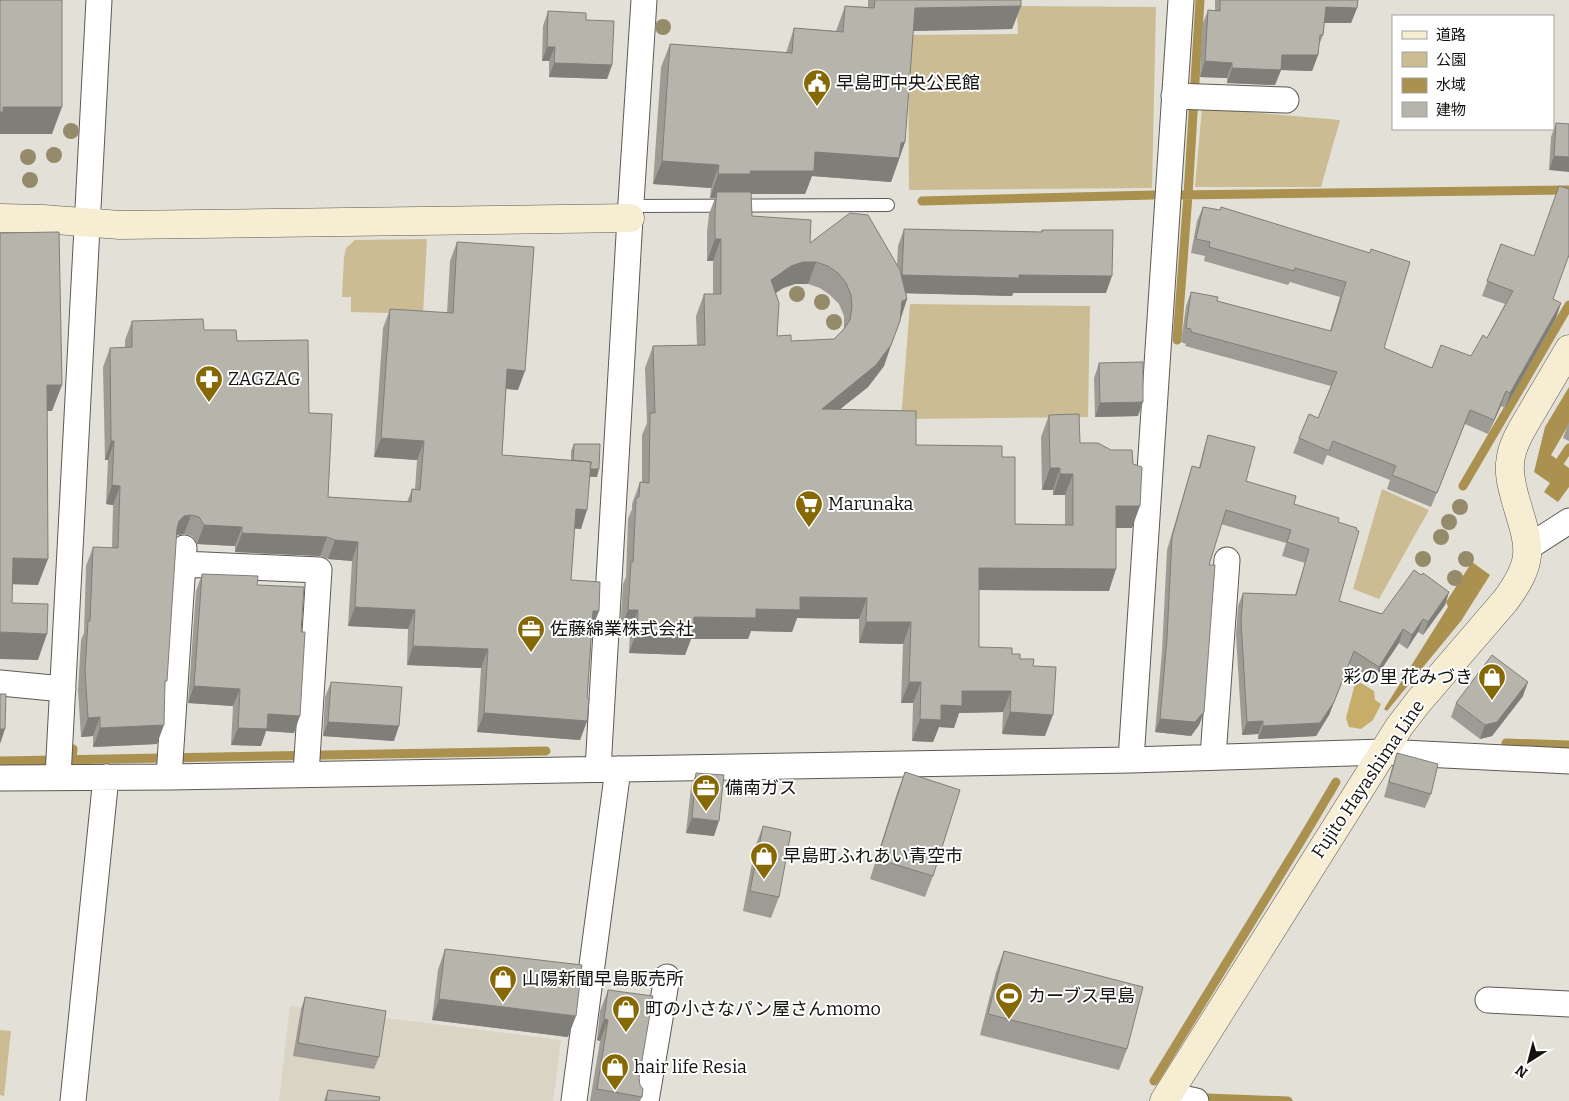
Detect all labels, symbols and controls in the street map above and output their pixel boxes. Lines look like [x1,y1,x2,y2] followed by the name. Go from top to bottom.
[1392,15,1554,130] legend
[1436,26,1466,44] text: 道路
[1436,51,1466,69] text: 公園
[802,68,832,107] public building icon: 早島町中央公民館
[836,72,980,94] place label: 早島町中央公民館
[1436,76,1466,94] text: 水域
[1436,101,1466,119] text: 建物
[194,364,224,403] pharmacy icon: ZAGZAG
[228,368,301,390] place label: ZAGZAG
[794,489,824,528] supermarket icon: Marunaka
[828,493,914,515] place label: Marunaka
[516,614,546,653] office icon: 佐藤綿業株式会社
[550,618,694,640] place label: 佐藤綿業株式会社
[1477,662,1507,701] shop icon: 彩の里 花みづき
[1343,666,1473,688] place label: 彩の里 花みづき
[1307,696,1429,862] street label: Fujito Hayashima Line
[691,773,721,812] office icon: 備南ガス
[725,777,797,799] place label: 備南ガス
[749,841,779,880] shop icon: 早島町ふれあい青空市
[783,845,963,867] place label: 早島町ふれあい青空市
[488,964,518,1003] shop icon: 山陽新聞早島販売所
[522,968,684,990] place label: 山陽新聞早島販売所
[994,981,1024,1020] sports icon: カーブス早島
[1028,985,1135,1007] place label: カーブス早島
[611,994,641,1033] shop icon: 町の小さなパン屋さんmomo
[645,998,881,1020] place label: 町の小さなパン屋さんmomo
[1504,1036,1554,1086] north arrow
[600,1052,630,1091] shop icon: hair life Resia
[634,1056,747,1078] place label: hair life Resia
[1512,1061,1531,1081] text: N

